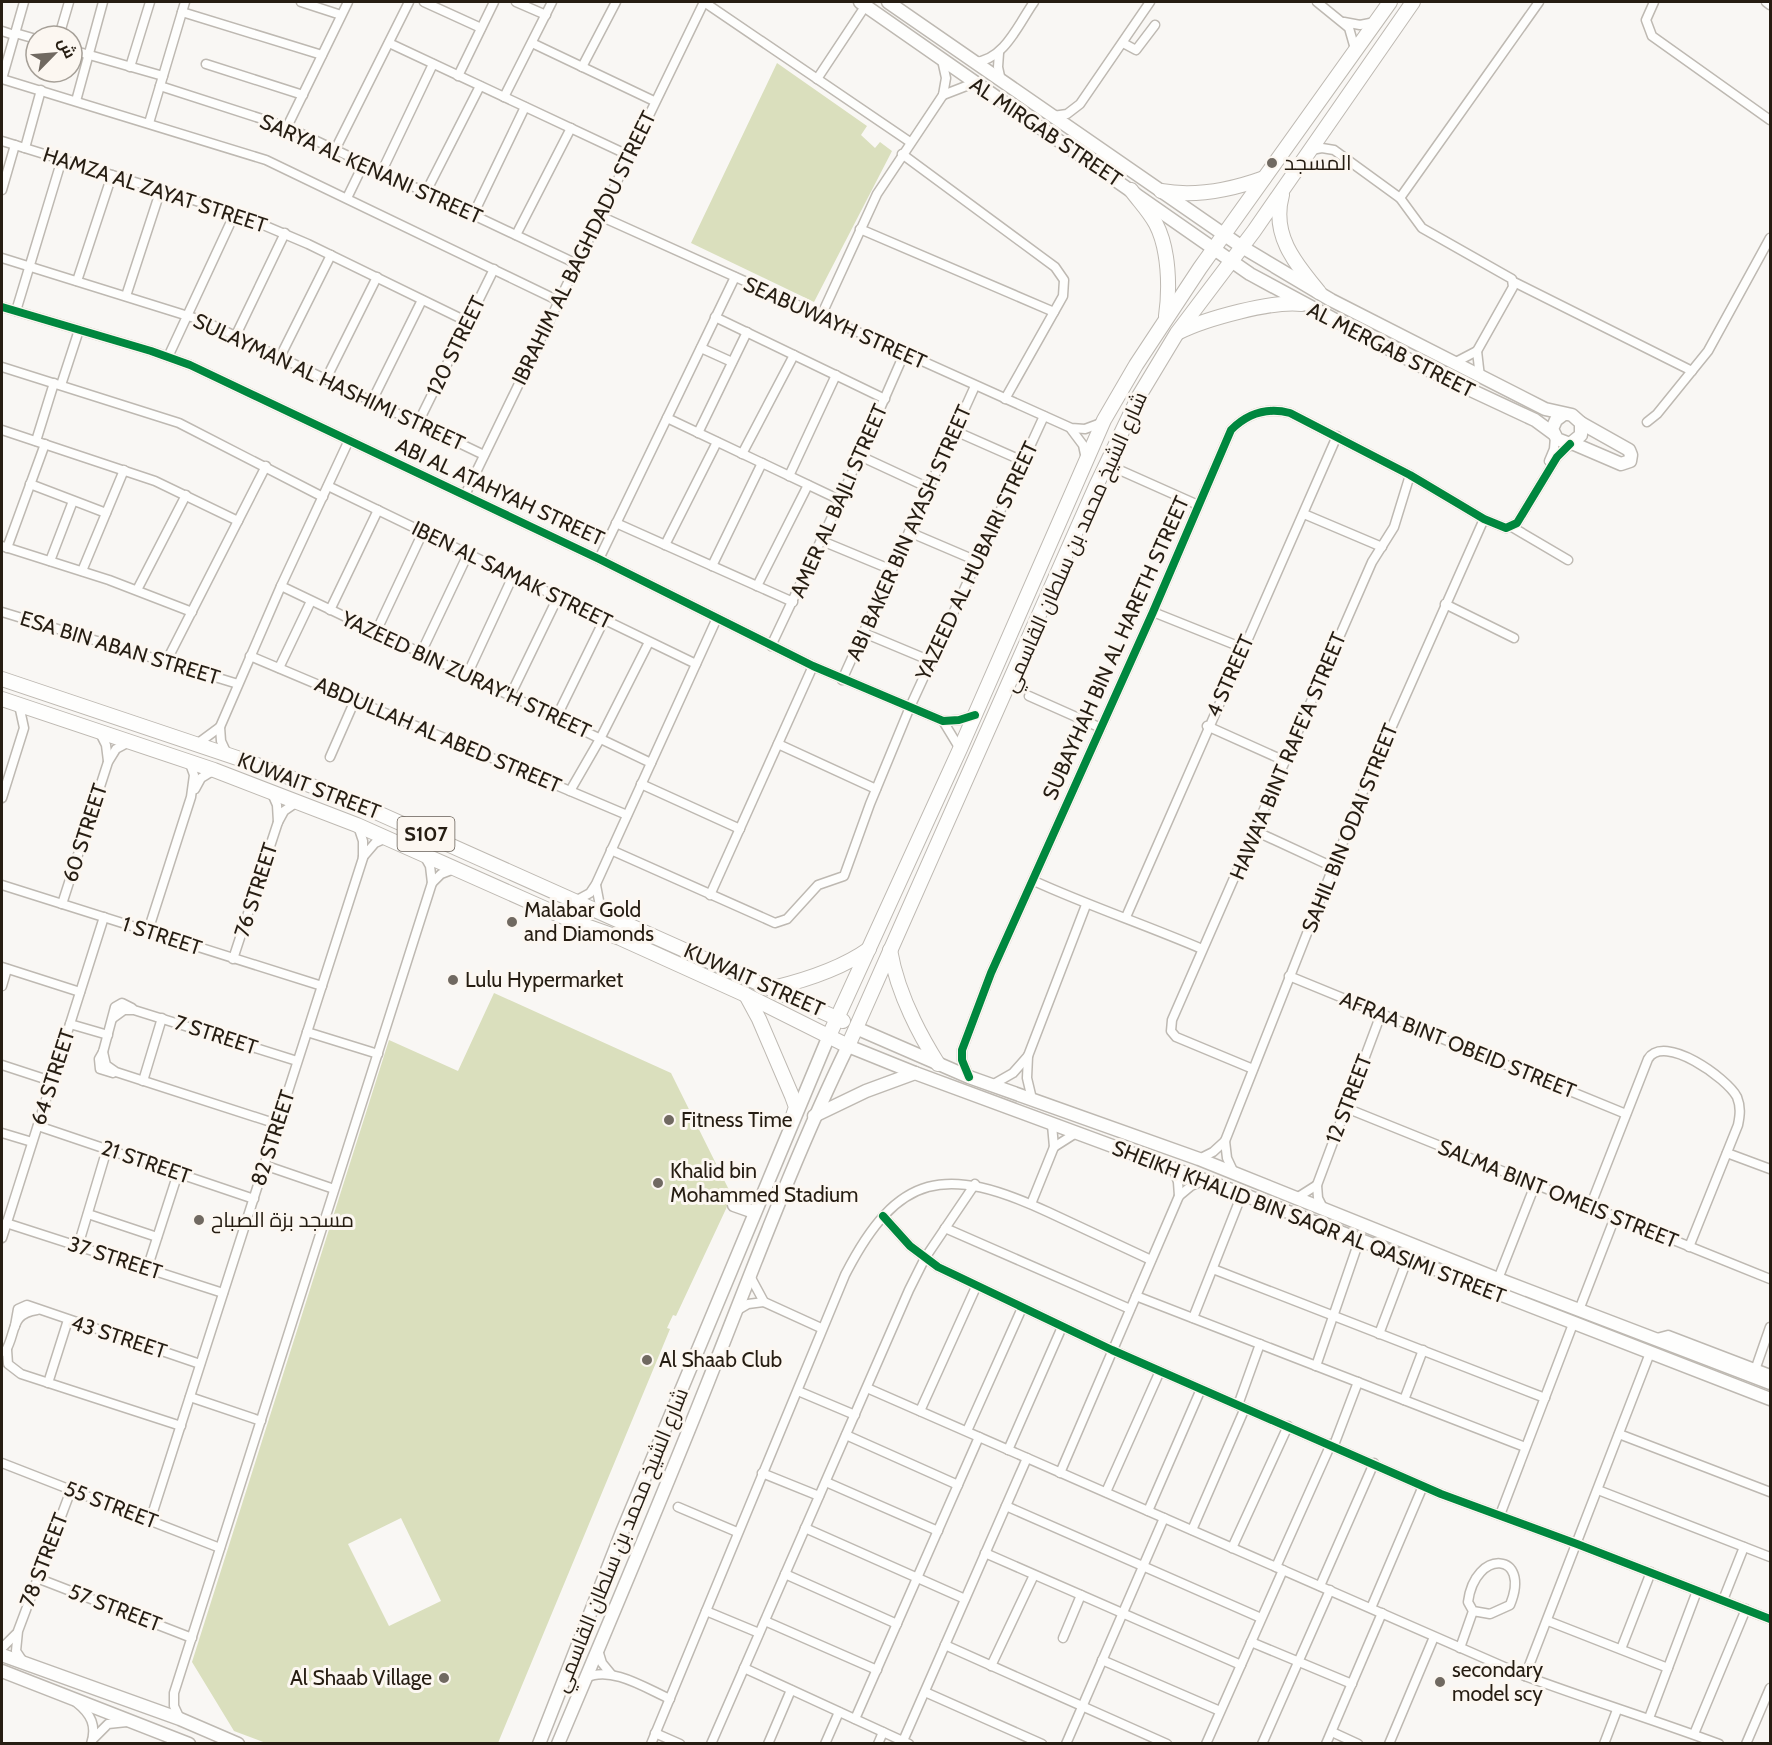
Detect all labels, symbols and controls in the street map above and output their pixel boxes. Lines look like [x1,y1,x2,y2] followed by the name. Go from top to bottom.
[24,24,84,84] north arrow
[54,35,80,61] text: ش
[965,71,1127,192] street label: AL MIRGAB STREET
[506,107,661,389] street label: IBRAHIM AL BAGHDADU STREET
[256,108,486,229] street label: SARYA AL KENANI STREET
[40,141,270,238] street label: HAMZA AL ZAYAT STREET
[1284,150,1352,175] place label: المسجد
[1265,156,1279,170] marker: المسجد
[740,271,930,374] street label: SEABUWAYH STREET
[421,292,490,400] street label: 120 STREET
[1303,297,1479,403] street label: AL MERGAB STREET
[190,308,469,456] street label: SULAYMAN AL HASHIMI STREET
[997,388,1156,697] street label: شارع الشيخ محمد بن سلطان القاسمي
[785,400,892,601] street label: AMER AL BAJLI STREET
[841,401,976,664] street label: ABI BAKER BIN AYASH STREET
[392,432,608,551] street label: ABI AL ATAHYAH STREET
[910,437,1043,685] street label: YAZEED AL HUBAIRI STREET
[1037,492,1194,804] street label: SUBAYHAH BIN AL HARETH STREET
[408,515,616,634] street label: IBEN AL SAMAK STREET
[17,605,223,690] street label: ESA BIN ABAN STREET
[337,605,595,743] street label: YAZEED BIN ZURAY'H STREET
[1224,628,1351,883] street label: HAWA'A BINT RAFE'A STREET
[1200,631,1259,721] street label: 4 STREET
[311,671,565,798] street label: ABDULLAH AL ABED STREET
[1296,720,1403,936] street label: SAHIL BIN ODAI STREET
[234,747,384,824] street label: KUWAIT STREET
[57,781,112,885] street label: 60 STREET
[398,817,454,851] road number: S107
[229,840,282,940] street label: 76 STREET
[524,897,654,946] place label: Malabar Gold and Diamonds
[119,911,205,960] street label: 1 STREET
[505,915,519,929] marker: Malabar Gold and Diamonds
[680,937,828,1022] street label: KUWAIT STREET
[465,967,623,992] place label: Lulu Hypermarket
[446,973,460,987] marker: Lulu Hypermarket
[1337,986,1580,1103] street label: AFRAA BINT OBEID STREET
[171,1009,261,1060] street label: 7 STREET
[25,1026,80,1128] street label: 64 STREET
[1320,1051,1377,1147] street label: 12 STREET
[245,1087,300,1189] street label: 82 STREET
[681,1107,793,1132] place label: Fitness Time
[662,1113,676,1127] marker: Fitness Time
[1435,1134,1682,1253] street label: SALMA BINT OMEIS STREET
[98,1135,194,1189] street label: 21 STREET
[1109,1135,1509,1308] street label: SHEIKH KHALID BIN SAQR AL QASIMI STREET
[670,1158,858,1207] place label: Khalid bin Mohammed Stadium
[651,1176,665,1190] marker: Khalid bin Mohammed Stadium
[211,1207,354,1234] place label: مسجد بزة الصباح
[192,1213,206,1227] marker: مسجد بزة الصباح
[65,1231,165,1284] street label: 37 STREET
[68,1309,170,1364] street label: 43 STREET
[659,1347,782,1372] place label: Al Shaab Club
[640,1353,654,1367] marker: Al Shaab Club
[548,1384,697,1697] street label: شارع الشيخ محمد بن سلطان القاسمي
[61,1475,161,1534] street label: 55 STREET
[14,1509,73,1610] street label: 78 STREET
[65,1578,165,1637] street label: 57 STREET
[1452,1657,1543,1706] place label: secondary model scy
[290,1665,432,1690] place label: Al Shaab Village
[437,1671,451,1685] marker: Al Shaab Village
[1433,1675,1447,1689] marker: secondary model scy

